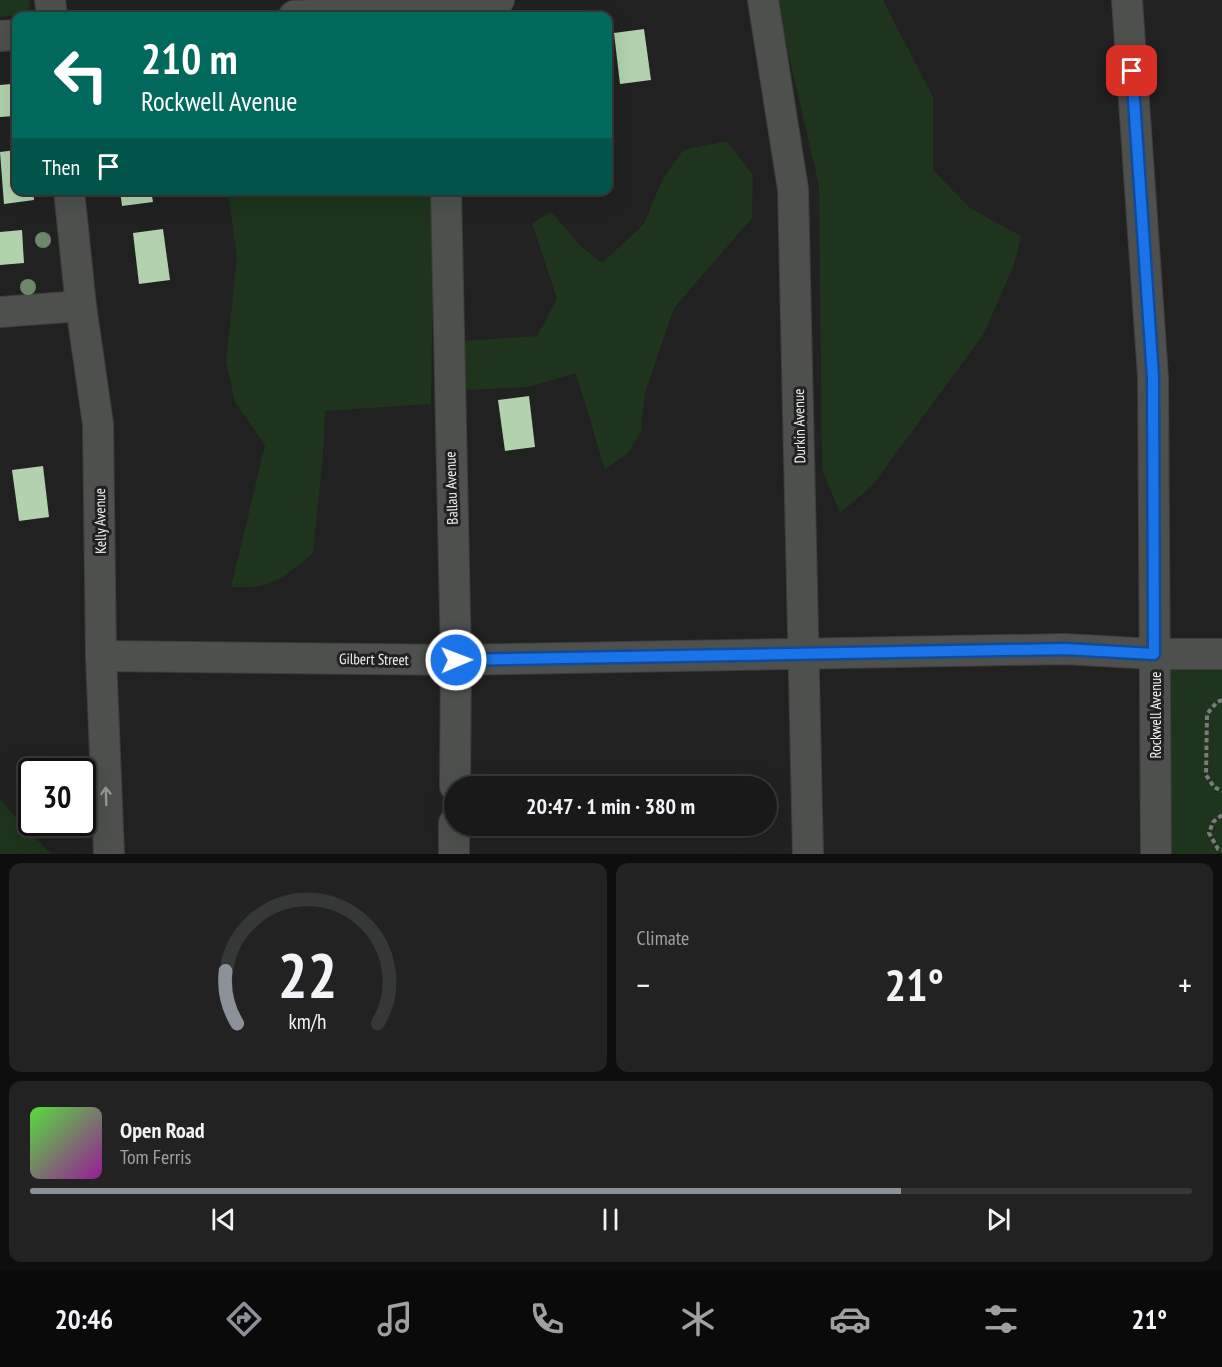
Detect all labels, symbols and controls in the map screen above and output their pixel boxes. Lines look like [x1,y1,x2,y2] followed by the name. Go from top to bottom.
[141,31,238,86] text: 210 m
[42,36,120,114] icon: left
[1106,45,1157,96] pin
[1115,54,1148,87] icon: arrive
[141,84,297,118] text: Rockwell Avenue
[92,150,125,183] icon: arrive
[42,153,80,181] text: Then
[789,388,809,464] street label: Durkin Avenue
[440,451,462,525] street label: Ballau Avenue
[90,488,110,554] street label: Kelly Avenue
[424,628,488,692] position arrow
[339,649,409,669] street label: Gilbert Street
[1146,672,1165,758] street label: Rockwell Avenue
[18,758,96,836] speed limit sign: 30
[101,786,112,806] one-way arrow
[526,792,695,820] text: 20:47 · 1 min · 380 m
[637,925,689,951] text: Climate
[278,934,338,1015] text: 22
[885,955,944,1013] text: 21°
[637,963,650,1006] text: −
[1178,963,1192,1006] text: +
[289,1008,327,1036] text: km/h
[120,1116,205,1144] text: Open Road
[120,1144,191,1170] text: Tom Ferris
[207,1203,240,1236] icon: previous
[594,1203,627,1236] icon: pause
[982,1203,1015,1236] icon: next
[223,1298,265,1340] icon: directions
[374,1298,416,1340] icon: music
[526,1298,568,1340] icon: phone
[677,1298,719,1340] icon: climate
[829,1298,871,1340] icon: car
[980,1298,1022,1340] icon: filters
[55,1302,113,1336] text: 20:46
[1132,1302,1167,1336] text: 21°

